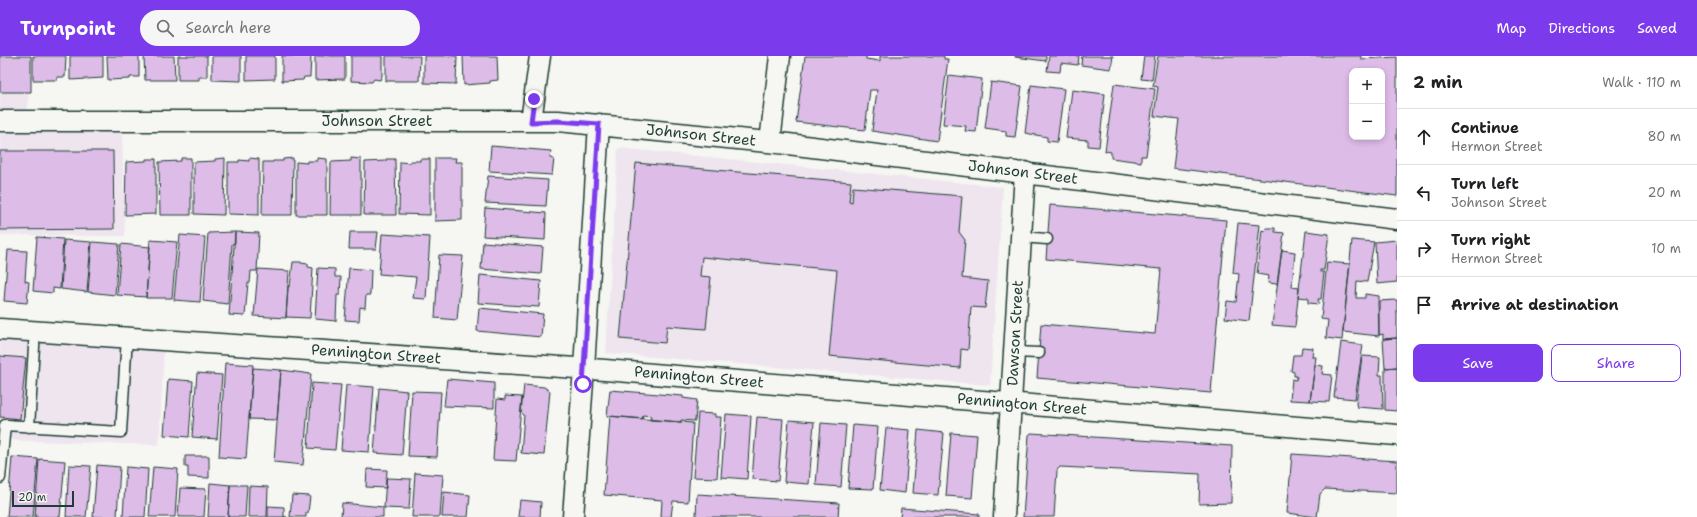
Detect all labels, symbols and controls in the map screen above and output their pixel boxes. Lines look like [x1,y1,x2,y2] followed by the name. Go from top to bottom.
[140,10,420,46] search box
[20,16,116,41] text: Turnpoint
[154,17,176,39] icon: search
[186,18,271,38] text: Search here
[1497,19,1527,37] text: Map
[1549,19,1615,37] text: Directions
[1637,19,1677,37] text: Saved
[1349,68,1385,140] map controls
[1349,68,1385,104] button: +
[1413,71,1463,93] text: 2 min
[1602,74,1681,91] text: Walk · 110 m
[525,90,543,108] route end
[1349,104,1385,140] button: −
[322,111,432,131] street label: Johnson Street
[1451,118,1519,138] text: Continue
[645,119,757,151] street label: Johnson Street
[1413,126,1435,148] icon: ahead
[1647,128,1681,145] text: 80 m
[1451,138,1543,155] text: Hermon Street
[967,155,1079,189] street label: Johnson Street
[1451,174,1519,194] text: Turn left
[1413,182,1435,204] icon: left
[1648,184,1681,201] text: 20 m
[1451,194,1547,211] text: Johnson Street
[1451,230,1531,250] text: Turn right
[1413,238,1435,260] icon: right
[1651,240,1681,257] text: 10 m
[1451,250,1543,267] text: Hermon Street
[1002,280,1028,386] street label: Dawson Street
[1413,294,1435,316] icon: arrive
[1451,295,1619,315] text: Arrive at destination
[310,339,442,369] street label: Pennington Street
[1413,344,1543,382] button: Save
[1551,344,1681,382] button: Share
[633,361,765,393] street label: Pennington Street
[574,375,592,393] route start
[956,388,1088,420] street label: Pennington Street
[12,489,74,508] scale bar
[18,490,46,505] text: 20 m

